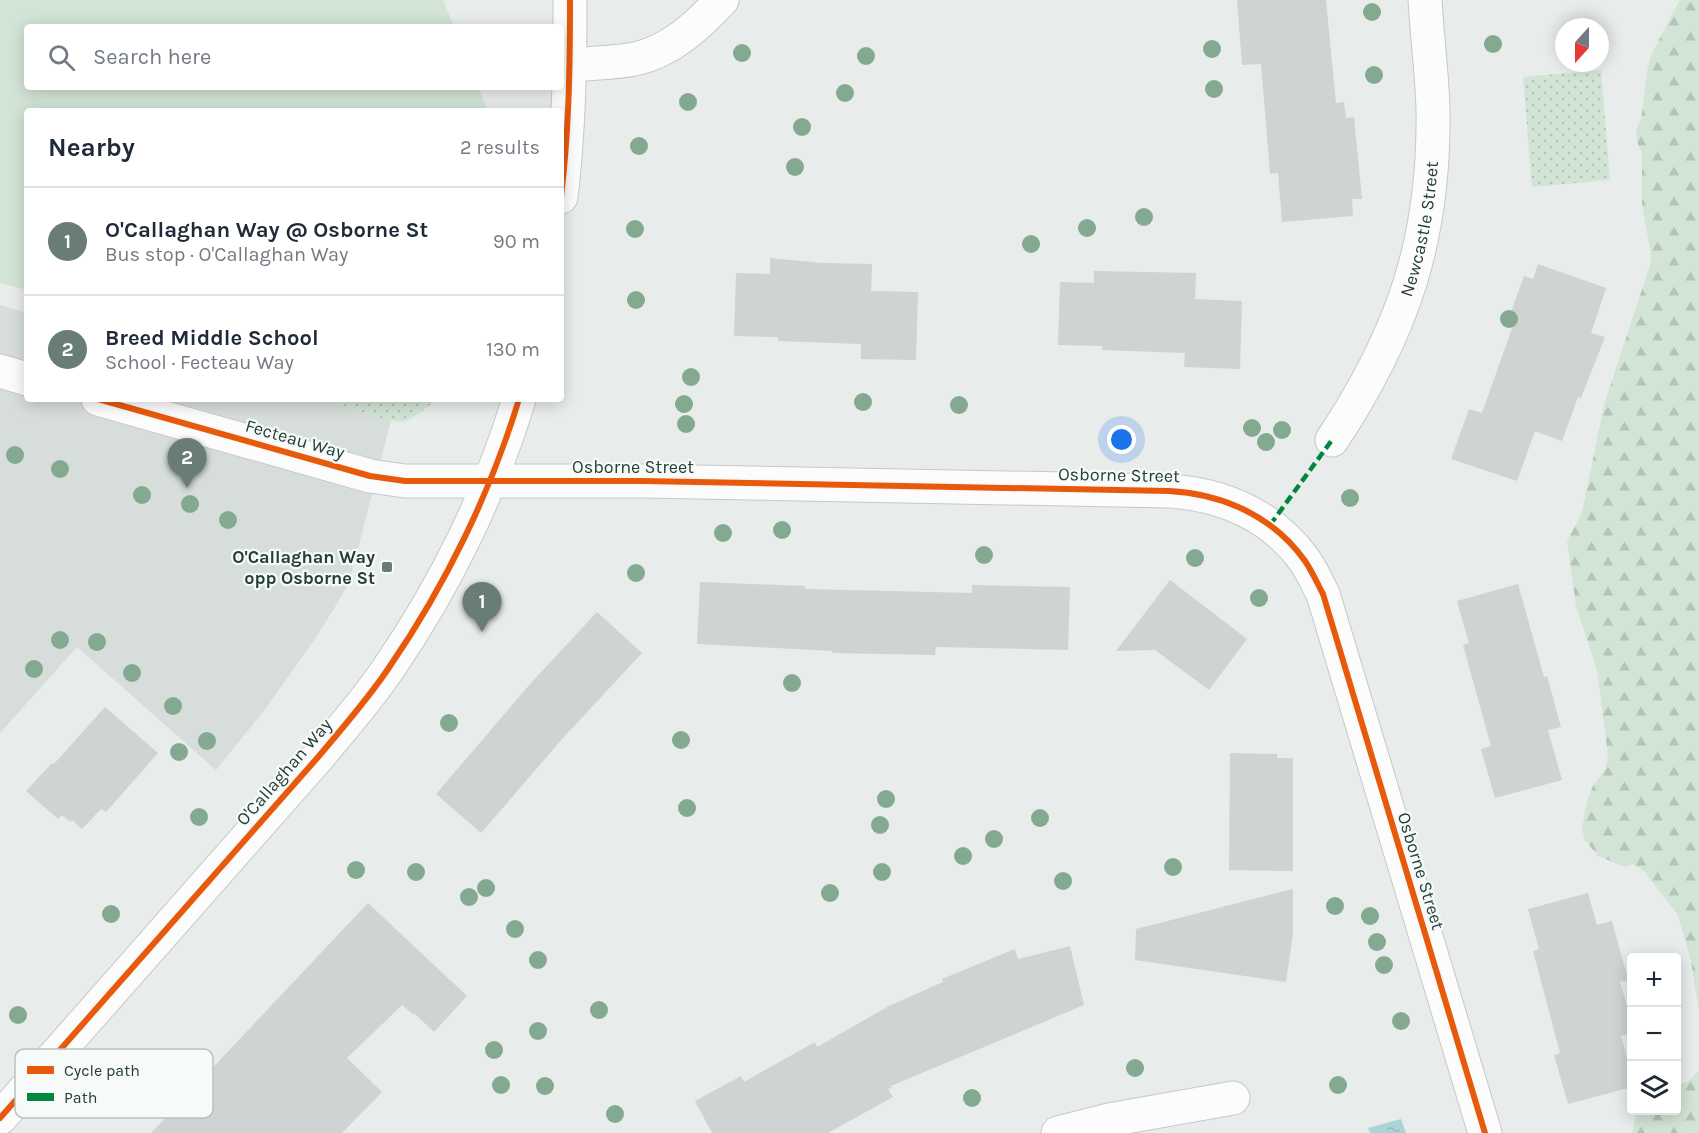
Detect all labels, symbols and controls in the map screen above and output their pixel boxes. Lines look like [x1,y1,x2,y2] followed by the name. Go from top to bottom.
[1555,18,1609,72] north arrow
[24,24,564,90] search box
[45,41,78,74] icon: search
[93,44,211,70] text: Search here
[48,132,135,163] text: Nearby
[460,136,540,159] text: 2 results
[1395,160,1443,300] street label: Newcastle Street
[105,217,428,243] text: O'Callaghan Way @ Osborne St
[64,230,71,253] text: 1
[493,230,540,253] text: 90 m
[105,243,348,266] text: Bus stop · O'Callaghan Way
[105,325,319,351] text: Breed Middle School
[61,338,74,361] text: 2
[486,338,540,361] text: 130 m
[105,351,294,374] text: School · Fecteau Way
[243,414,348,464] street label: Fecteau Way
[1107,425,1136,454] your location
[168,438,207,488] pin: 2
[572,456,694,478] street label: Osborne Street
[1058,463,1180,487] street label: Osborne Street
[232,546,375,589] place label: O'Callaghan Way opp Osborne St
[380,560,394,574] marker: O'Callaghan Way opp Osborne St
[462,582,502,632] pin: 1
[231,713,337,830] street label: O'Callaghan Way
[1393,810,1449,933] street label: Osborne Street
[1627,953,1681,1115] map controls
[1627,953,1681,1007] button: +
[1627,1007,1681,1061] button: −
[15,1049,213,1118] legend
[64,1061,140,1080] text: Cycle path
[1627,1061,1681,1115] button: layers
[64,1088,97,1107] text: Path

